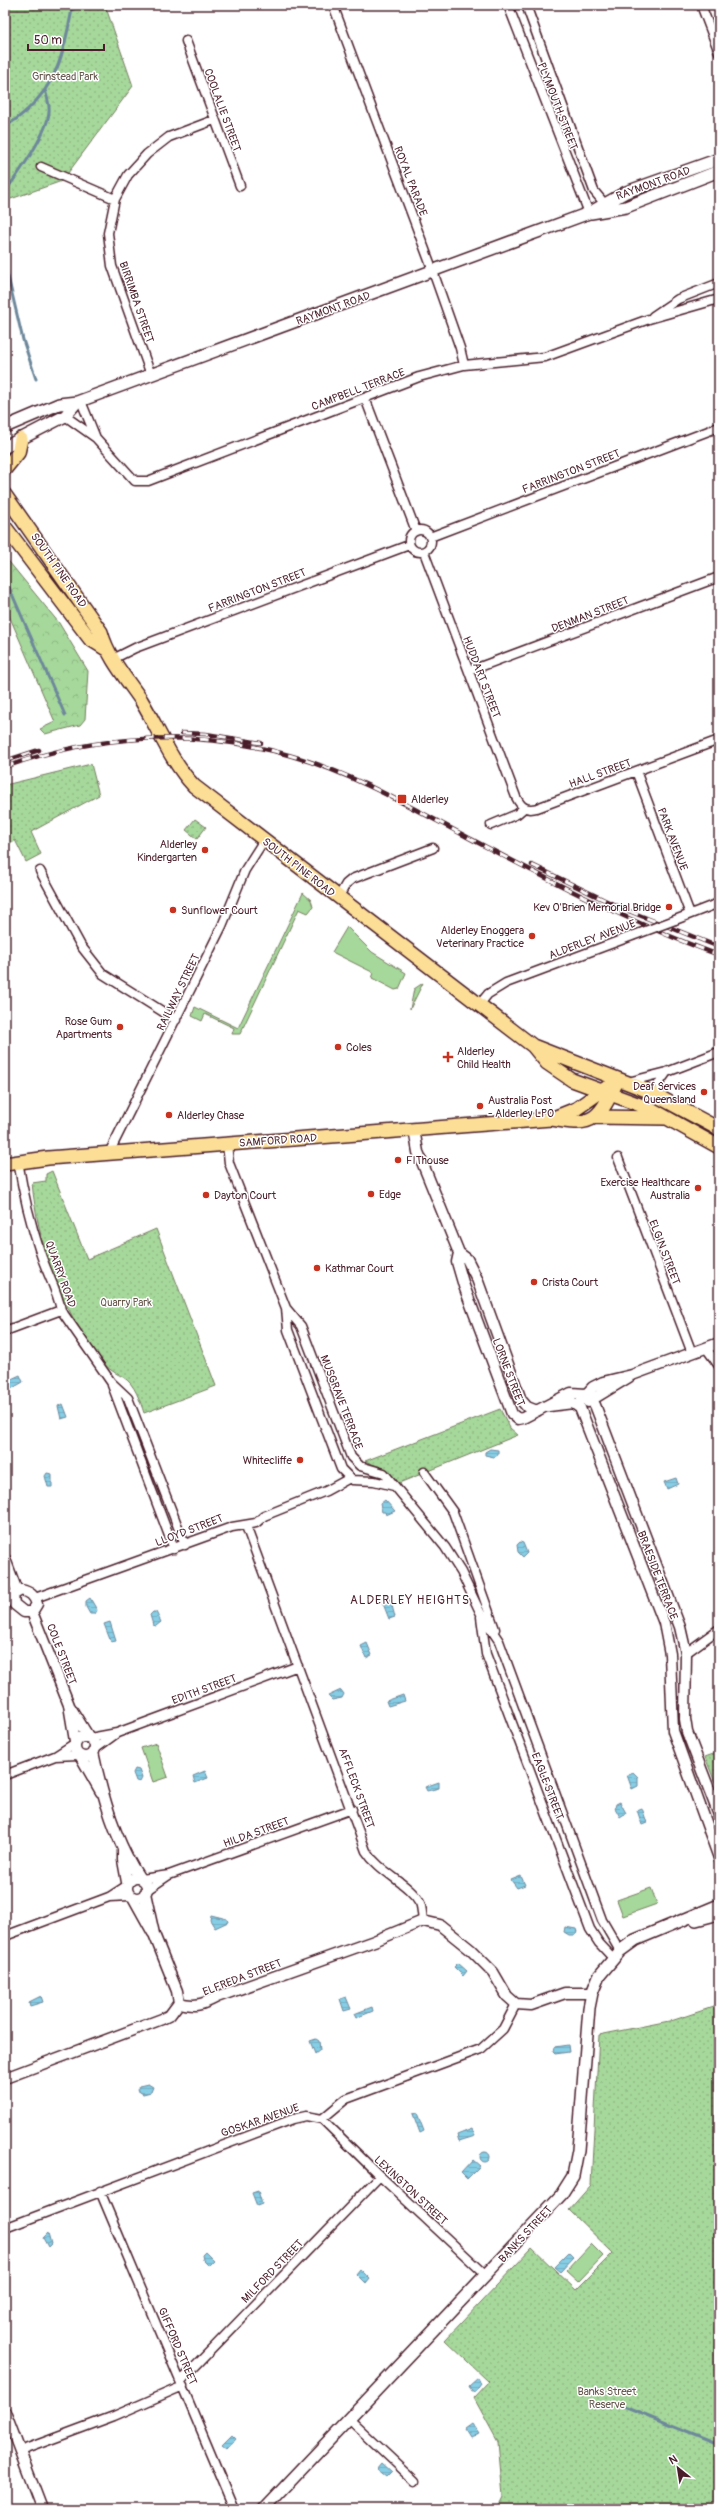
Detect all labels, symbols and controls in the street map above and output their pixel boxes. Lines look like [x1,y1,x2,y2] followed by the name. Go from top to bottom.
[28,26,104,52] scale bar
[34,33,62,48] text: 50 m
[535,61,580,152] street label: PLYMOUTH STREET
[201,67,244,154] street label: COOLALIE STREET
[32,70,98,83] park label: Grinstead Park
[391,144,430,218] street label: ROYAL PARADE
[614,164,692,203] street label: RAYMONT ROAD
[116,260,157,345] street label: BIRRIMBA STREET
[294,289,372,328] street label: RAYMONT ROAD
[310,366,407,413] street label: CAMPBELL TERRACE
[520,447,622,496] street label: FARRINGTON STREET
[28,530,89,610] street label: SOUTH PINE ROAD
[206,566,308,615] street label: FARRINGTON STREET
[550,594,631,635] street label: DENMAN STREET
[460,634,503,720] street label: HUDDART STREET
[567,756,633,791] street label: HALL STREET
[396,793,408,805] marker: Alderley
[411,793,449,806] place label: Alderley
[655,806,691,873] street label: PARK AVENUE
[260,835,338,900] street label: SOUTH PINE ROAD
[137,838,197,864] place label: Alderley Kindergarten
[200,845,210,855] marker: Alderley Kindergarten
[533,901,662,914] place label: Kev O'Brien Memorial Bridge
[664,902,674,912] marker: Kev O'Brien Memorial Bridge
[181,904,258,917] place label: Sunflower Court
[168,905,178,915] marker: Sunflower Court
[547,917,638,962] street label: ALDERLEY AVENUE
[436,924,525,950] place label: Alderley Enoggera Veterinary Practice
[527,931,537,941] marker: Alderley Enoggera Veterinary Practice
[154,952,203,1033] street label: RAILWAY STREET
[56,1015,112,1041] place label: Rose Gum Apartments
[115,1022,125,1032] marker: Rose Gum Apartments
[346,1041,372,1054] place label: Coles
[333,1042,343,1052] marker: Coles
[457,1045,511,1071] place label: Alderley Child Health
[442,1051,454,1063] marker: Alderley Child Health
[633,1080,696,1106] place label: Deaf Services Queensland
[699,1087,709,1097] marker: Deaf Services Queensland
[488,1094,554,1120] place label: Australia Post - Alderley LPO
[475,1101,485,1111] marker: Australia Post - Alderley LPO
[177,1109,245,1122] place label: Alderley Chase
[164,1110,174,1120] marker: Alderley Chase
[239,1131,318,1150] street label: SAMFORD ROAD
[406,1154,449,1167] place label: FIThouse
[393,1155,403,1165] marker: FIThouse
[601,1176,691,1202] place label: Exercise Healthcare Australia
[693,1183,703,1193] marker: Exercise Healthcare Australia
[379,1188,402,1201] place label: Edge
[214,1189,277,1202] place label: Dayton Court
[366,1189,376,1199] marker: Edge
[201,1190,211,1200] marker: Dayton Court
[646,1218,683,1287] street label: ELGIN STREET
[42,1239,79,1309] street label: QUARRY ROAD
[325,1262,394,1275] place label: Kathmar Court
[312,1263,322,1273] marker: Kathmar Court
[542,1276,599,1289] place label: Crista Court
[529,1277,539,1287] marker: Crista Court
[100,1296,152,1309] park label: Quarry Park
[490,1336,527,1408] street label: LORNE STREET
[318,1353,366,1451] street label: MUSGRAVE TERRACE
[243,1454,293,1467] place label: Whitecliffe
[295,1455,305,1465] marker: Whitecliffe
[153,1512,225,1549] street label: LLOYD STREET
[635,1529,681,1622] street label: BRAESIDE TERRACE
[350,1593,470,1608] district label: ALDERLEY HEIGHTS
[44,1622,79,1686] street label: COLE STREET
[170,1672,238,1707] street label: EDITH STREET
[336,1746,377,1830] street label: AFFLECK STREET
[529,1751,566,1822] street label: EAGLE STREET
[221,1815,291,1850] street label: HILDA STREET
[201,1956,283,1998] street label: ELFREDA STREET
[219,2101,301,2140] street label: GOSKAR AVENUE
[371,2153,450,2228] street label: LEXINGTON STREET
[496,2203,555,2265] street label: BANKS STREET
[239,2237,306,2306] street label: MILFORD STREET
[155,2306,200,2387] street label: GIFFORD STREET
[578,2385,637,2411] park label: Banks Street Reserve
[658,2448,698,2488] north arrow
[667,2452,680,2467] text: N

